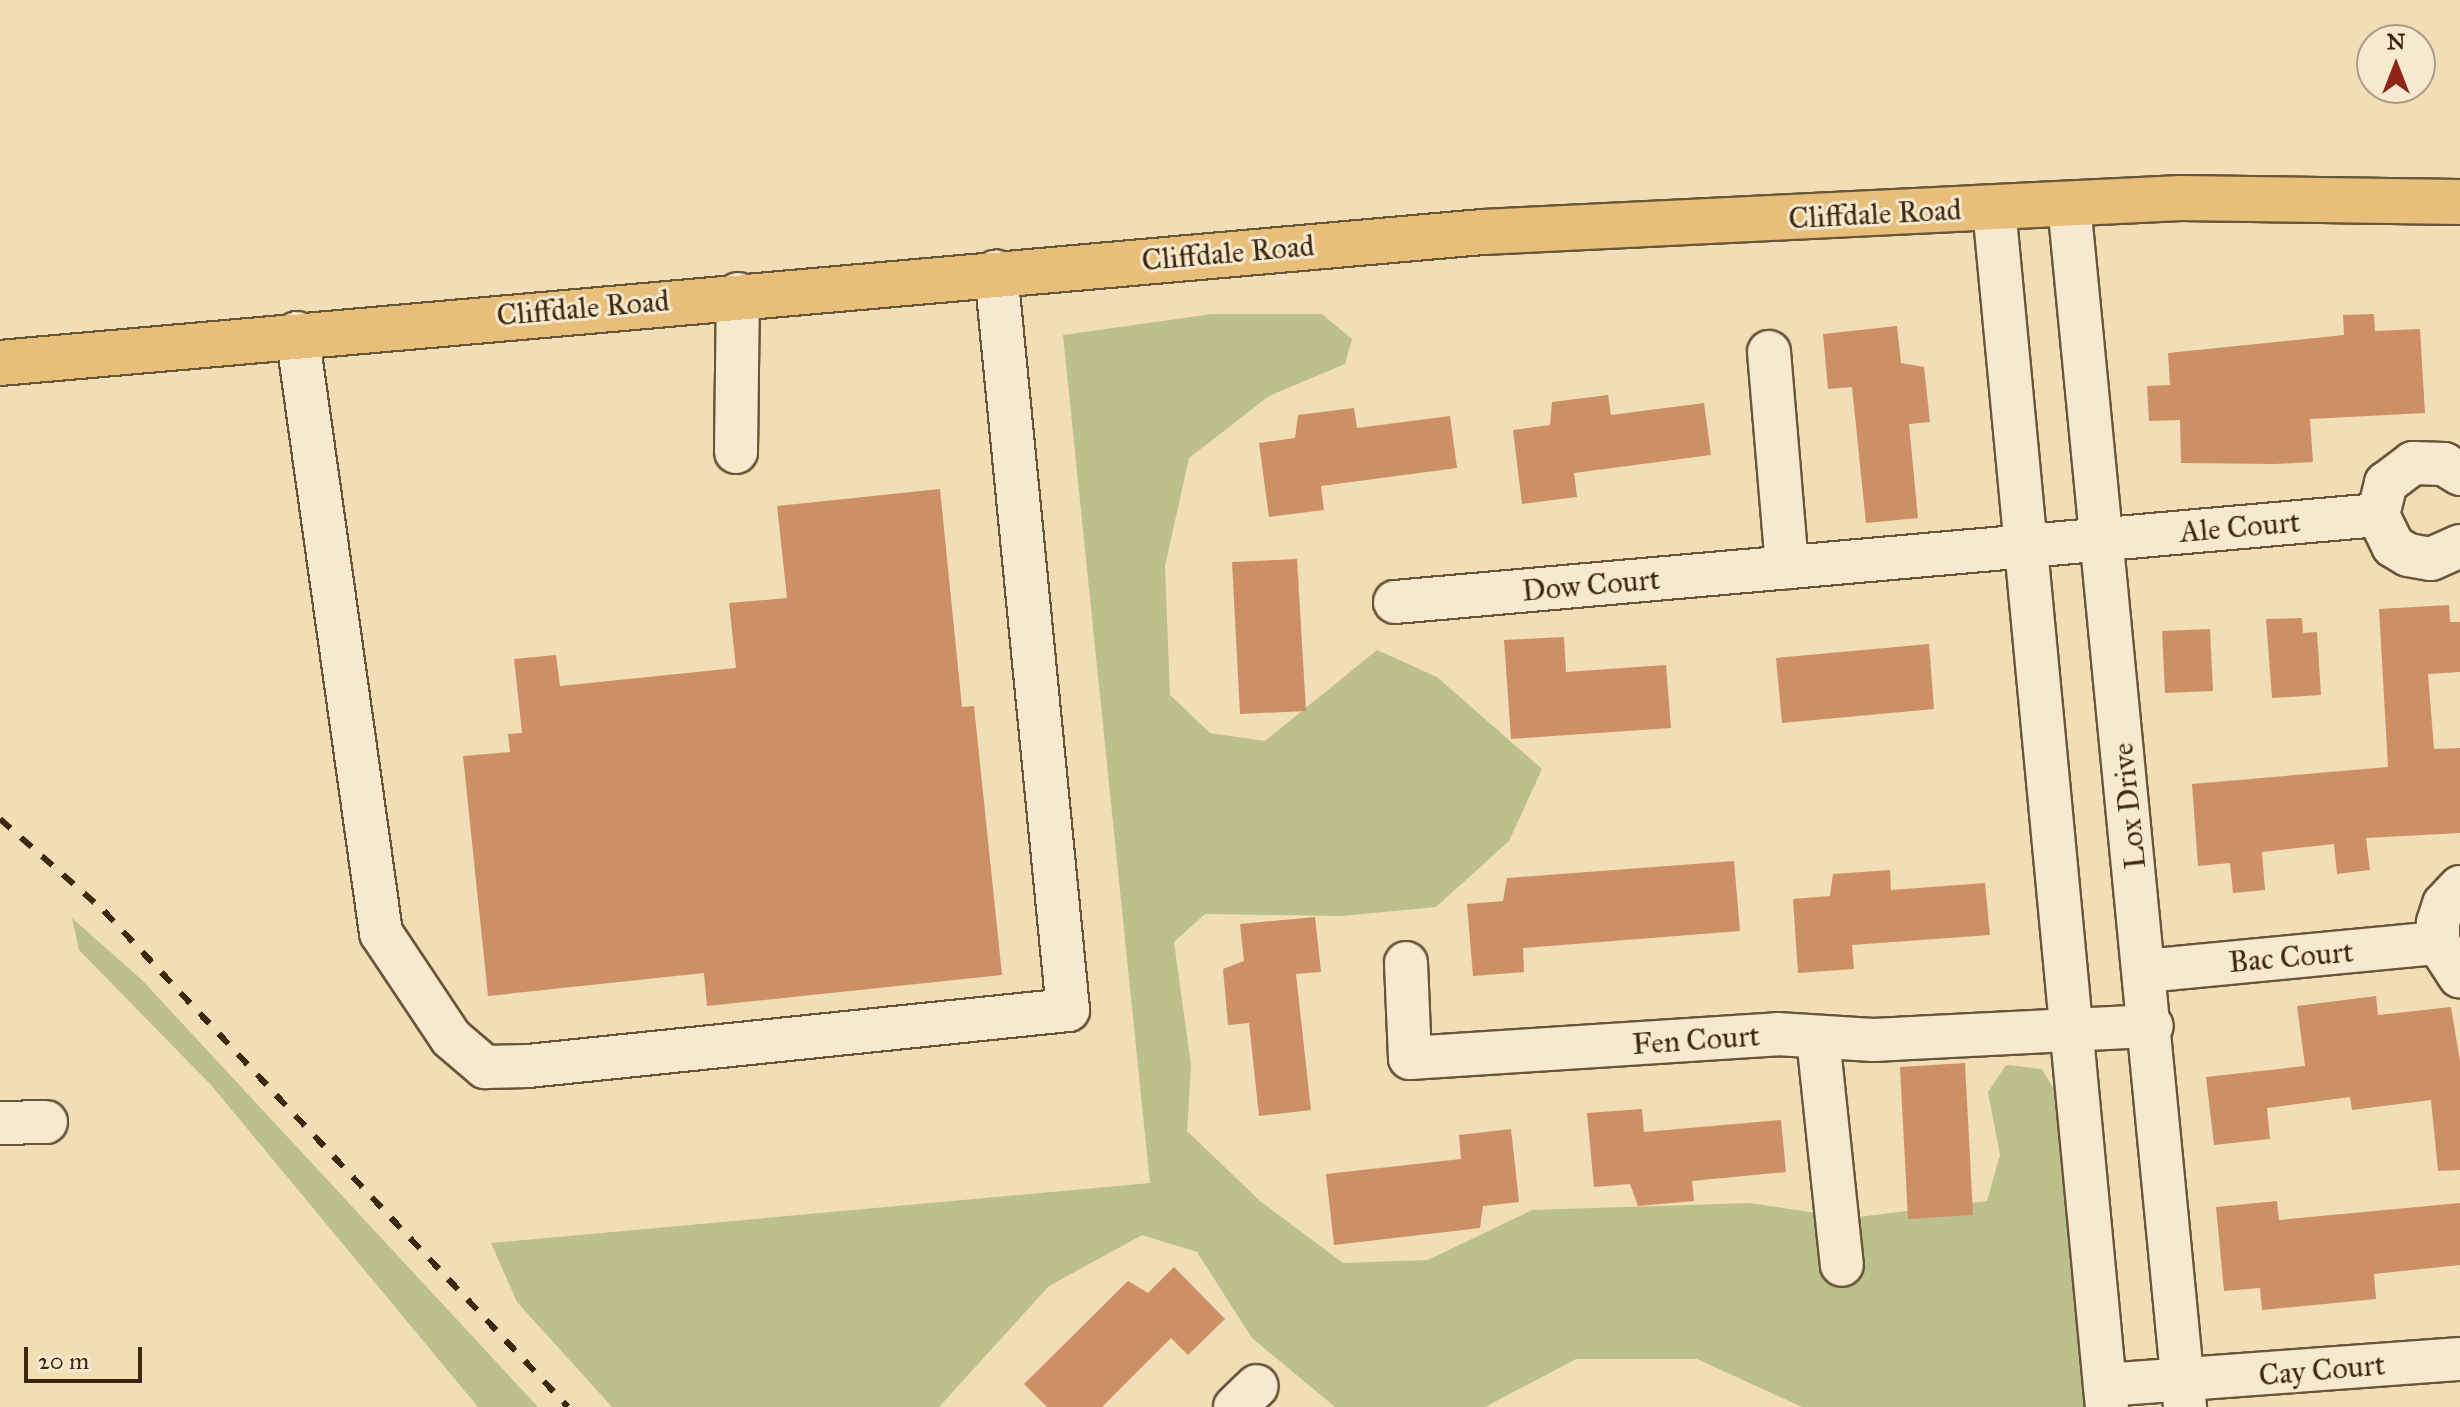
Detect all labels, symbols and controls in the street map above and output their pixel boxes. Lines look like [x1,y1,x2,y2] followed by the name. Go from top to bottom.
[2356,24,2436,104] north arrow
[2387,28,2405,55] text: N
[1787,191,1963,237] street label: Cliffdale Road
[1140,228,1316,278] street label: Cliffdale Road
[495,283,671,333] street label: Cliffdale Road
[2178,504,2302,550] street label: Ale Court
[1520,561,1662,609] street label: Dow Court
[2104,741,2154,871] street label: Lox Drive
[2227,934,2355,980] street label: Bac Court
[1631,1018,1761,1062] street label: Fen Court
[28,1331,146,1381] scale bar
[38,1346,89,1376] text: 20 m
[2257,1347,2387,1393] street label: Cay Court

